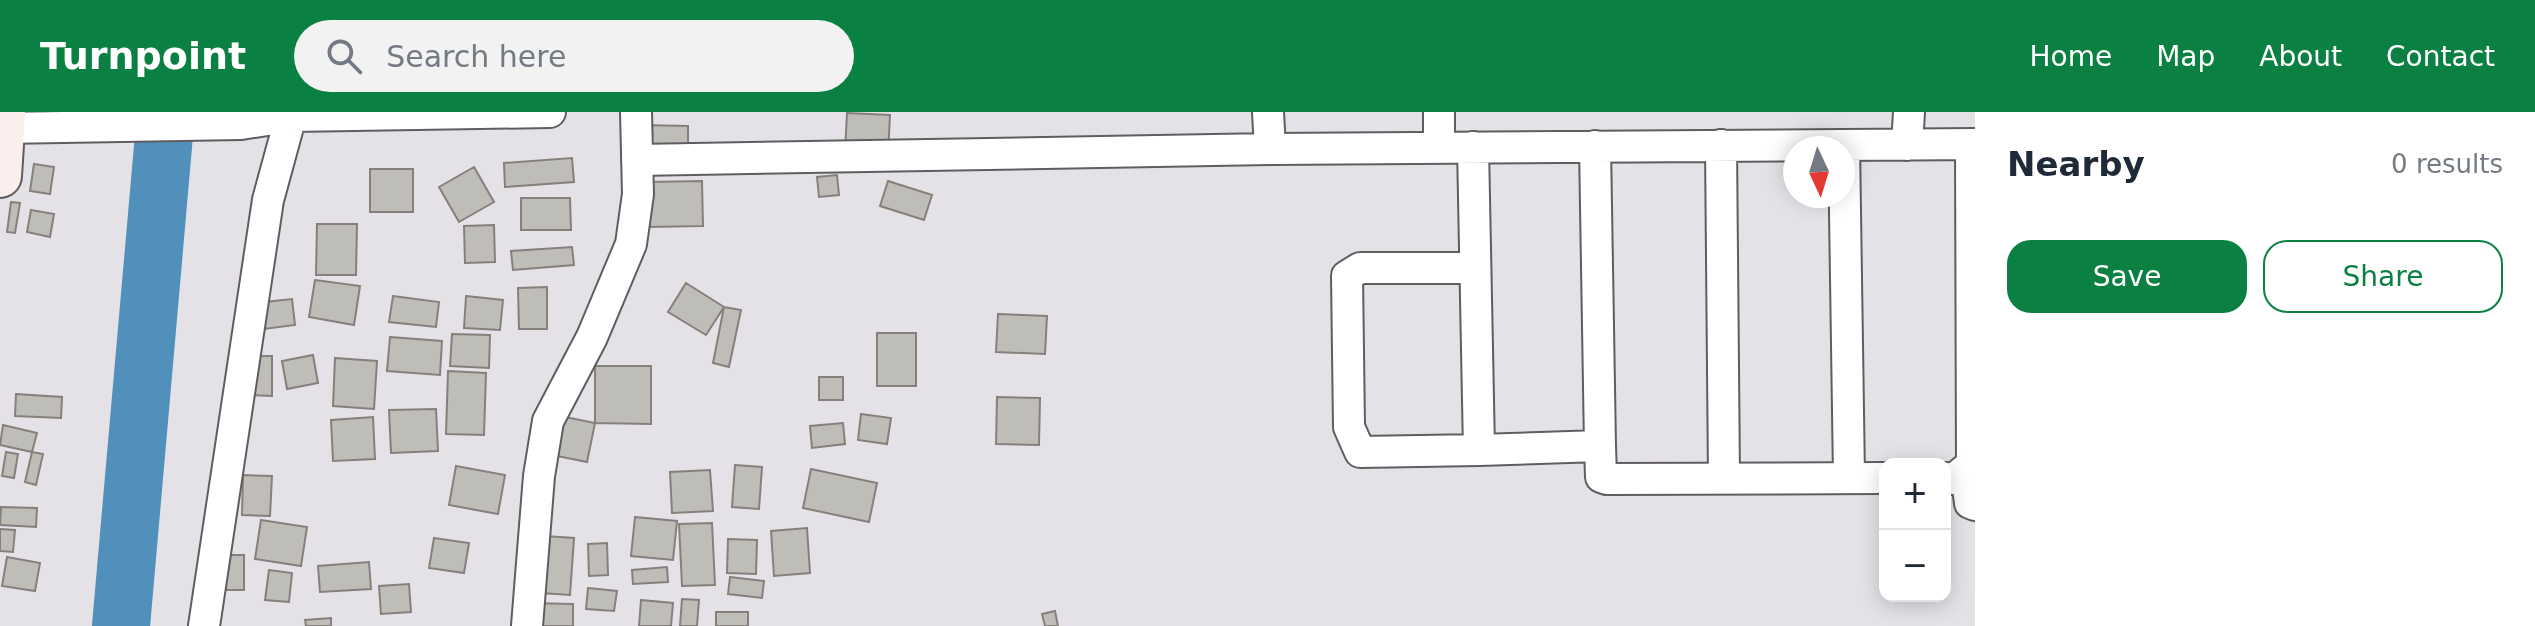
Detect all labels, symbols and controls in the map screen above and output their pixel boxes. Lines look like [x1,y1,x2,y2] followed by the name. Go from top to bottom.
[294,20,854,92] search box
[40,34,246,78] text: Turnpoint
[322,34,366,78] icon: search
[386,39,566,74] text: Search here
[2029,40,2112,73] text: Home
[2156,40,2215,73] text: Map
[2259,40,2342,73] text: About
[2386,40,2495,73] text: Contact
[1783,136,1855,208] north arrow
[2007,144,2145,184] text: Nearby
[2391,149,2503,179] text: 0 results
[2007,240,2247,313] button: Save
[2263,240,2503,313] button: Share
[1879,458,1951,602] map controls
[1879,458,1951,530] button: +
[1879,530,1951,602] button: −

